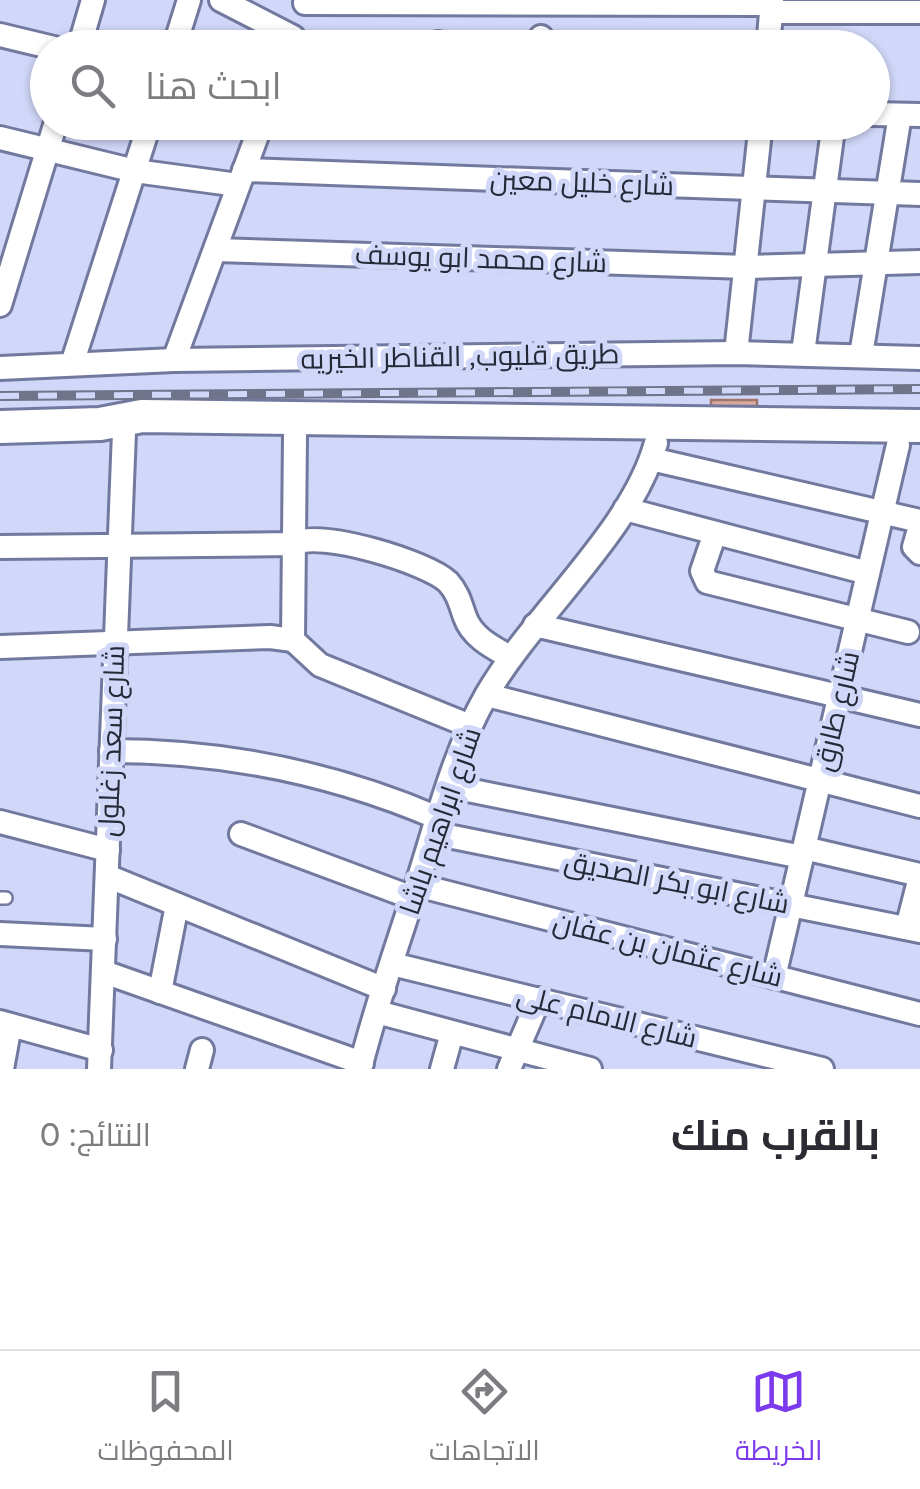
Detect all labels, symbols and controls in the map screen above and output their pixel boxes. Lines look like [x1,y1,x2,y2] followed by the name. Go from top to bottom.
[30,30,890,140] search box
[65,58,120,113] icon: search
[145,64,282,110] text: ابحث هنا
[489,163,675,204] street label: شارع خليل معين
[354,238,608,281] street label: شارع محمد ابو يوسف
[300,337,620,377] street label: طريق قليوب, القناطر الخيريه
[92,644,133,838] street label: شارع سعد زغلول
[807,648,868,775] street label: شارع طارق
[393,723,491,920] street label: شارع ابراهيم باشا
[561,845,792,922] street label: شارع ابو بكر الصديق
[549,905,786,996] street label: شارع عثمان بن عفان
[513,978,700,1058] street label: شارع الامام على
[671,1111,880,1162] text: بالقرب منك
[40,1117,151,1155] text: النتائج: 0
[98,1364,234,1476] tab: المحفوظات
[429,1364,540,1476] tab: الاتجاهات
[735,1364,822,1476] tab: الخريطة

